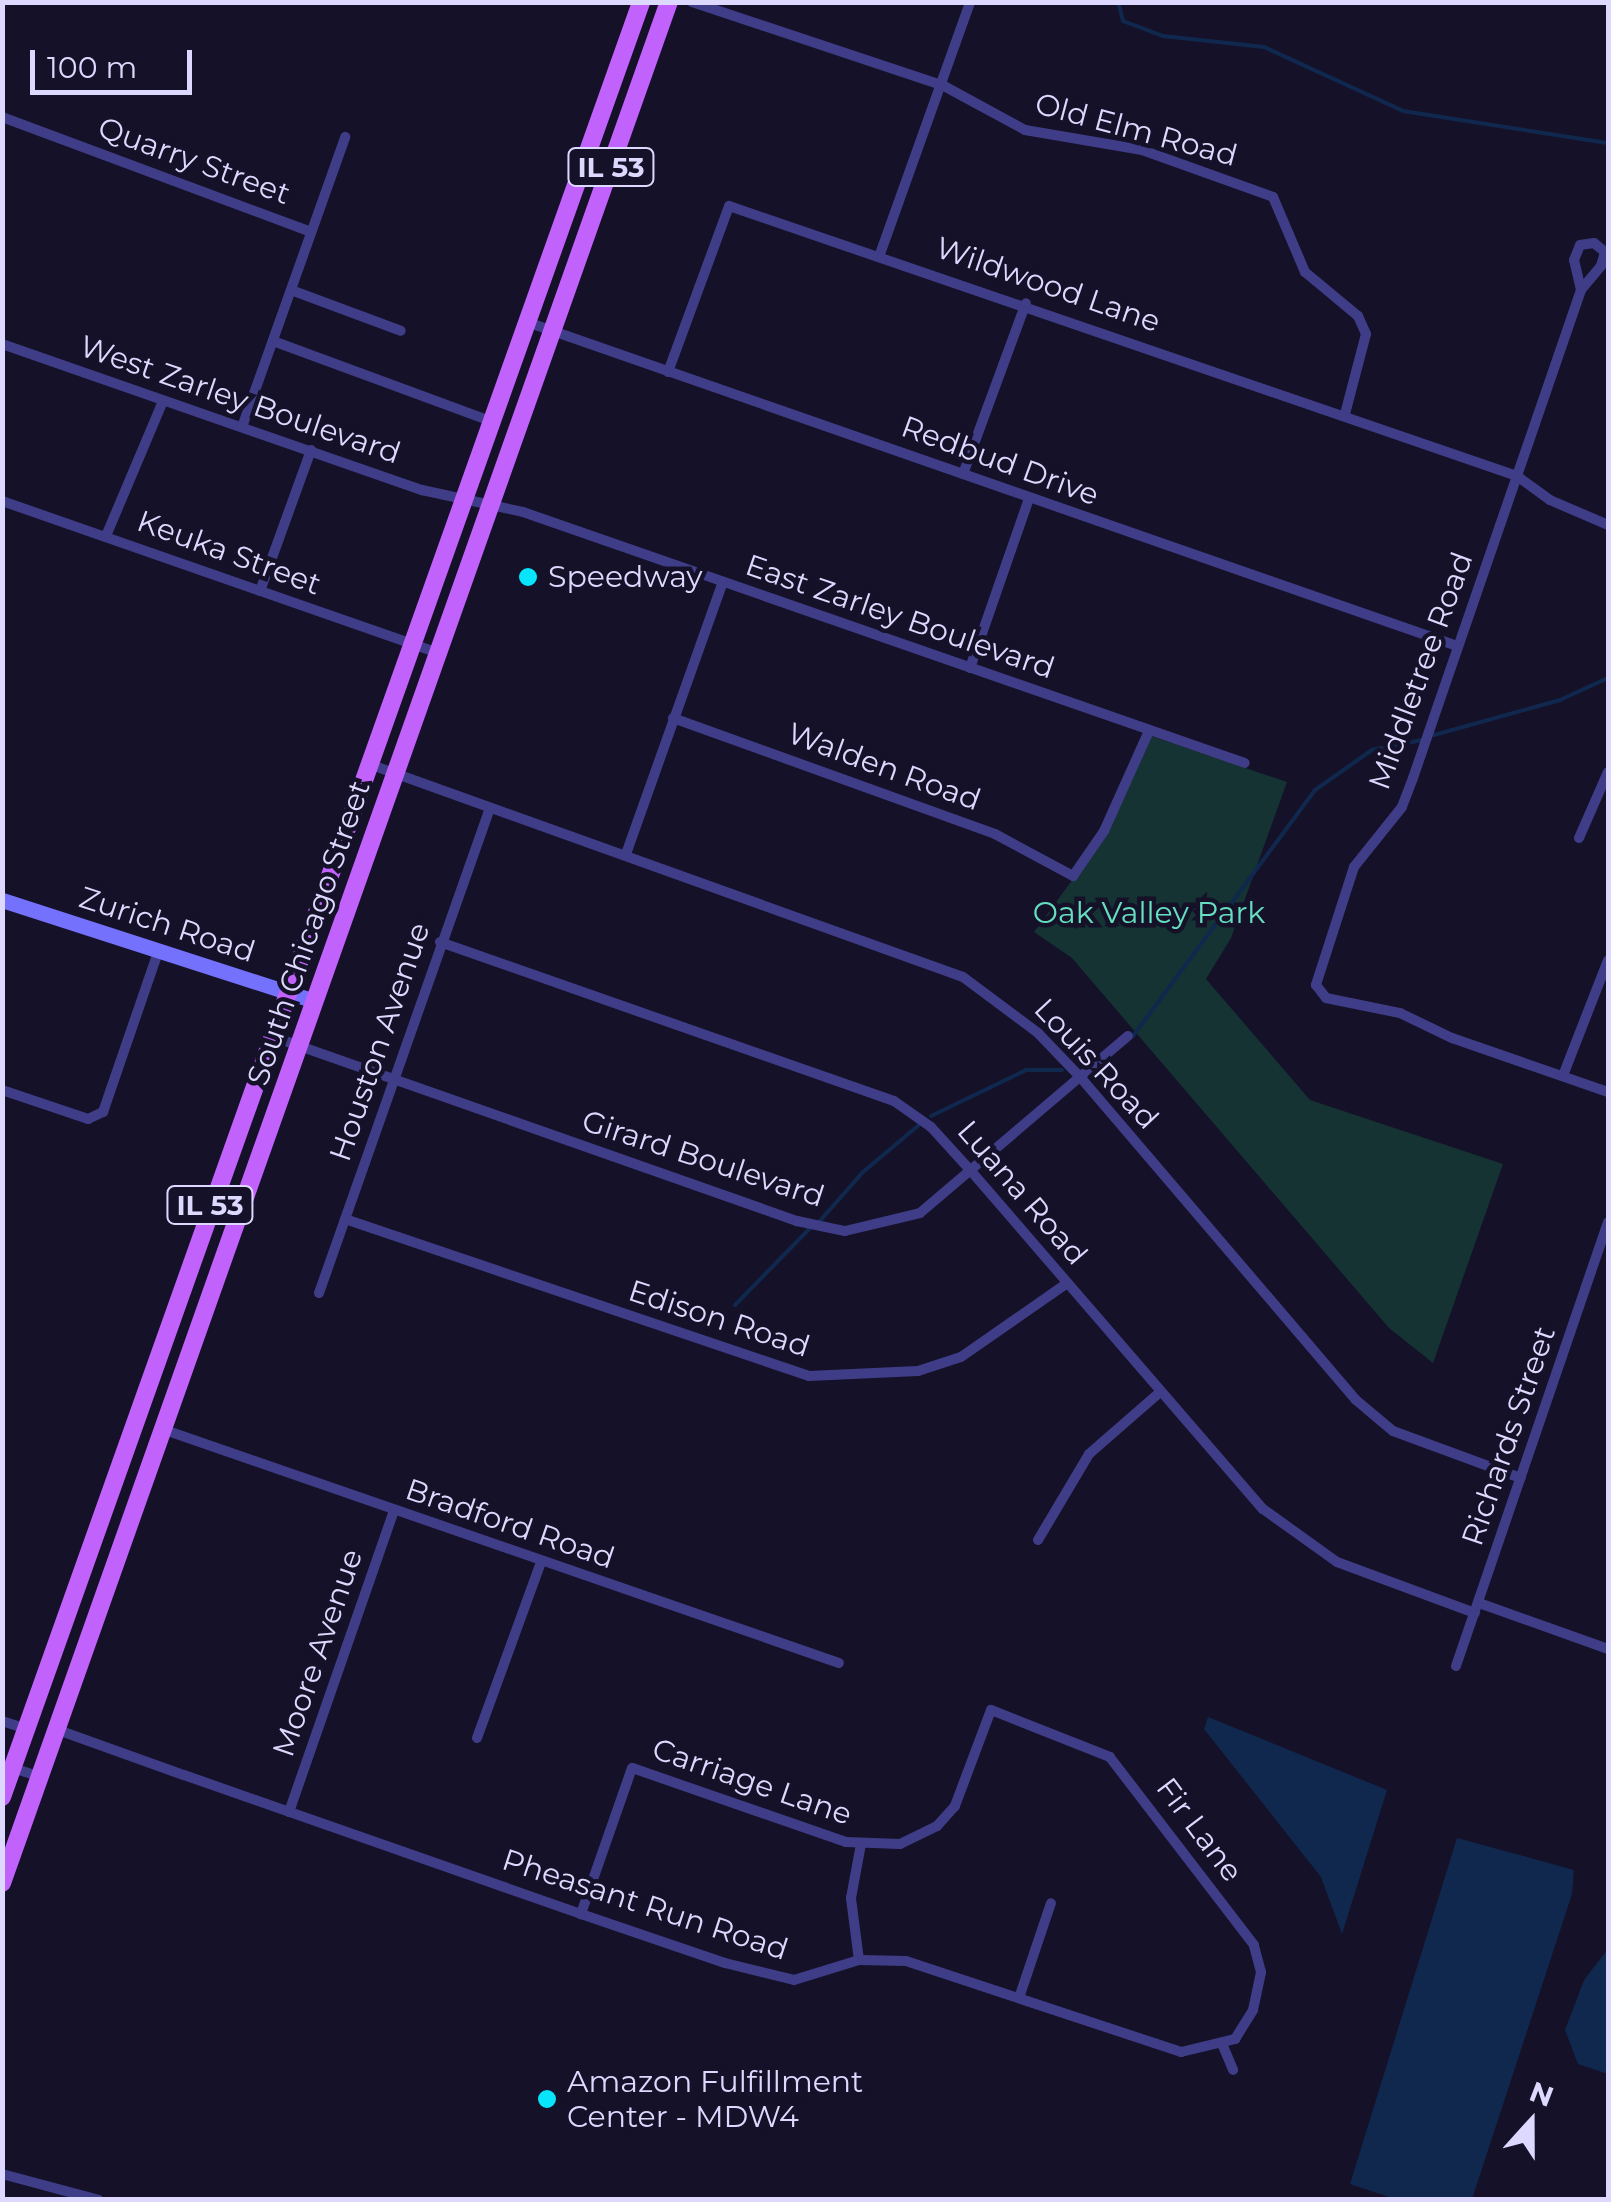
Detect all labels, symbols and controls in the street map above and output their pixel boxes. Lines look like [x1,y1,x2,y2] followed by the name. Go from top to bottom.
[35,30,198,92] scale bar
[47,49,137,86] text: 100 m
[1031,86,1241,174] street label: Old Elm Road
[93,110,295,212] street label: Quarry Street
[566,144,656,190] road number: IL 53
[931,230,1165,340] street label: Wildwood Lane
[75,328,405,472] street label: West Zarley Boulevard
[896,409,1104,513] street label: Redbud Drive
[132,503,326,603] street label: Keuka Street
[741,547,1059,687] street label: East Zarley Boulevard
[1361,547,1481,795] street label: Middletree Road
[548,559,703,595] place label: Speedway
[517,566,539,588] marker: Speedway
[783,715,985,819] street label: Walden Road
[240,776,378,1090] street label: South Chicago Street
[75,880,259,970] street label: Zurich Road
[1033,895,1265,931] park label: Oak Valley Park
[322,918,438,1166] street label: Houston Avenue
[1026,991,1166,1137] street label: Louis Road
[577,1103,829,1215] street label: Girard Boulevard
[950,1113,1094,1273] street label: Luana Road
[165,1182,255,1228] road number: IL 53
[624,1273,814,1365] street label: Edison Road
[1455,1322,1563,1550] street label: Richards Street
[401,1471,619,1577] street label: Bradford Road
[266,1544,370,1762] street label: Moore Avenue
[648,1731,856,1833] street label: Carriage Lane
[1148,1771,1250,1889] street label: Fir Lane
[498,1842,792,1968] street label: Pheasant Run Road
[567,2064,863,2134] place label: Amazon Fulfillment Center - MDW4
[1481,2072,1581,2172] north arrow
[1525,2074,1558,2114] text: N
[536,2088,558,2110] marker: Amazon Fulfillment Center - MDW4

